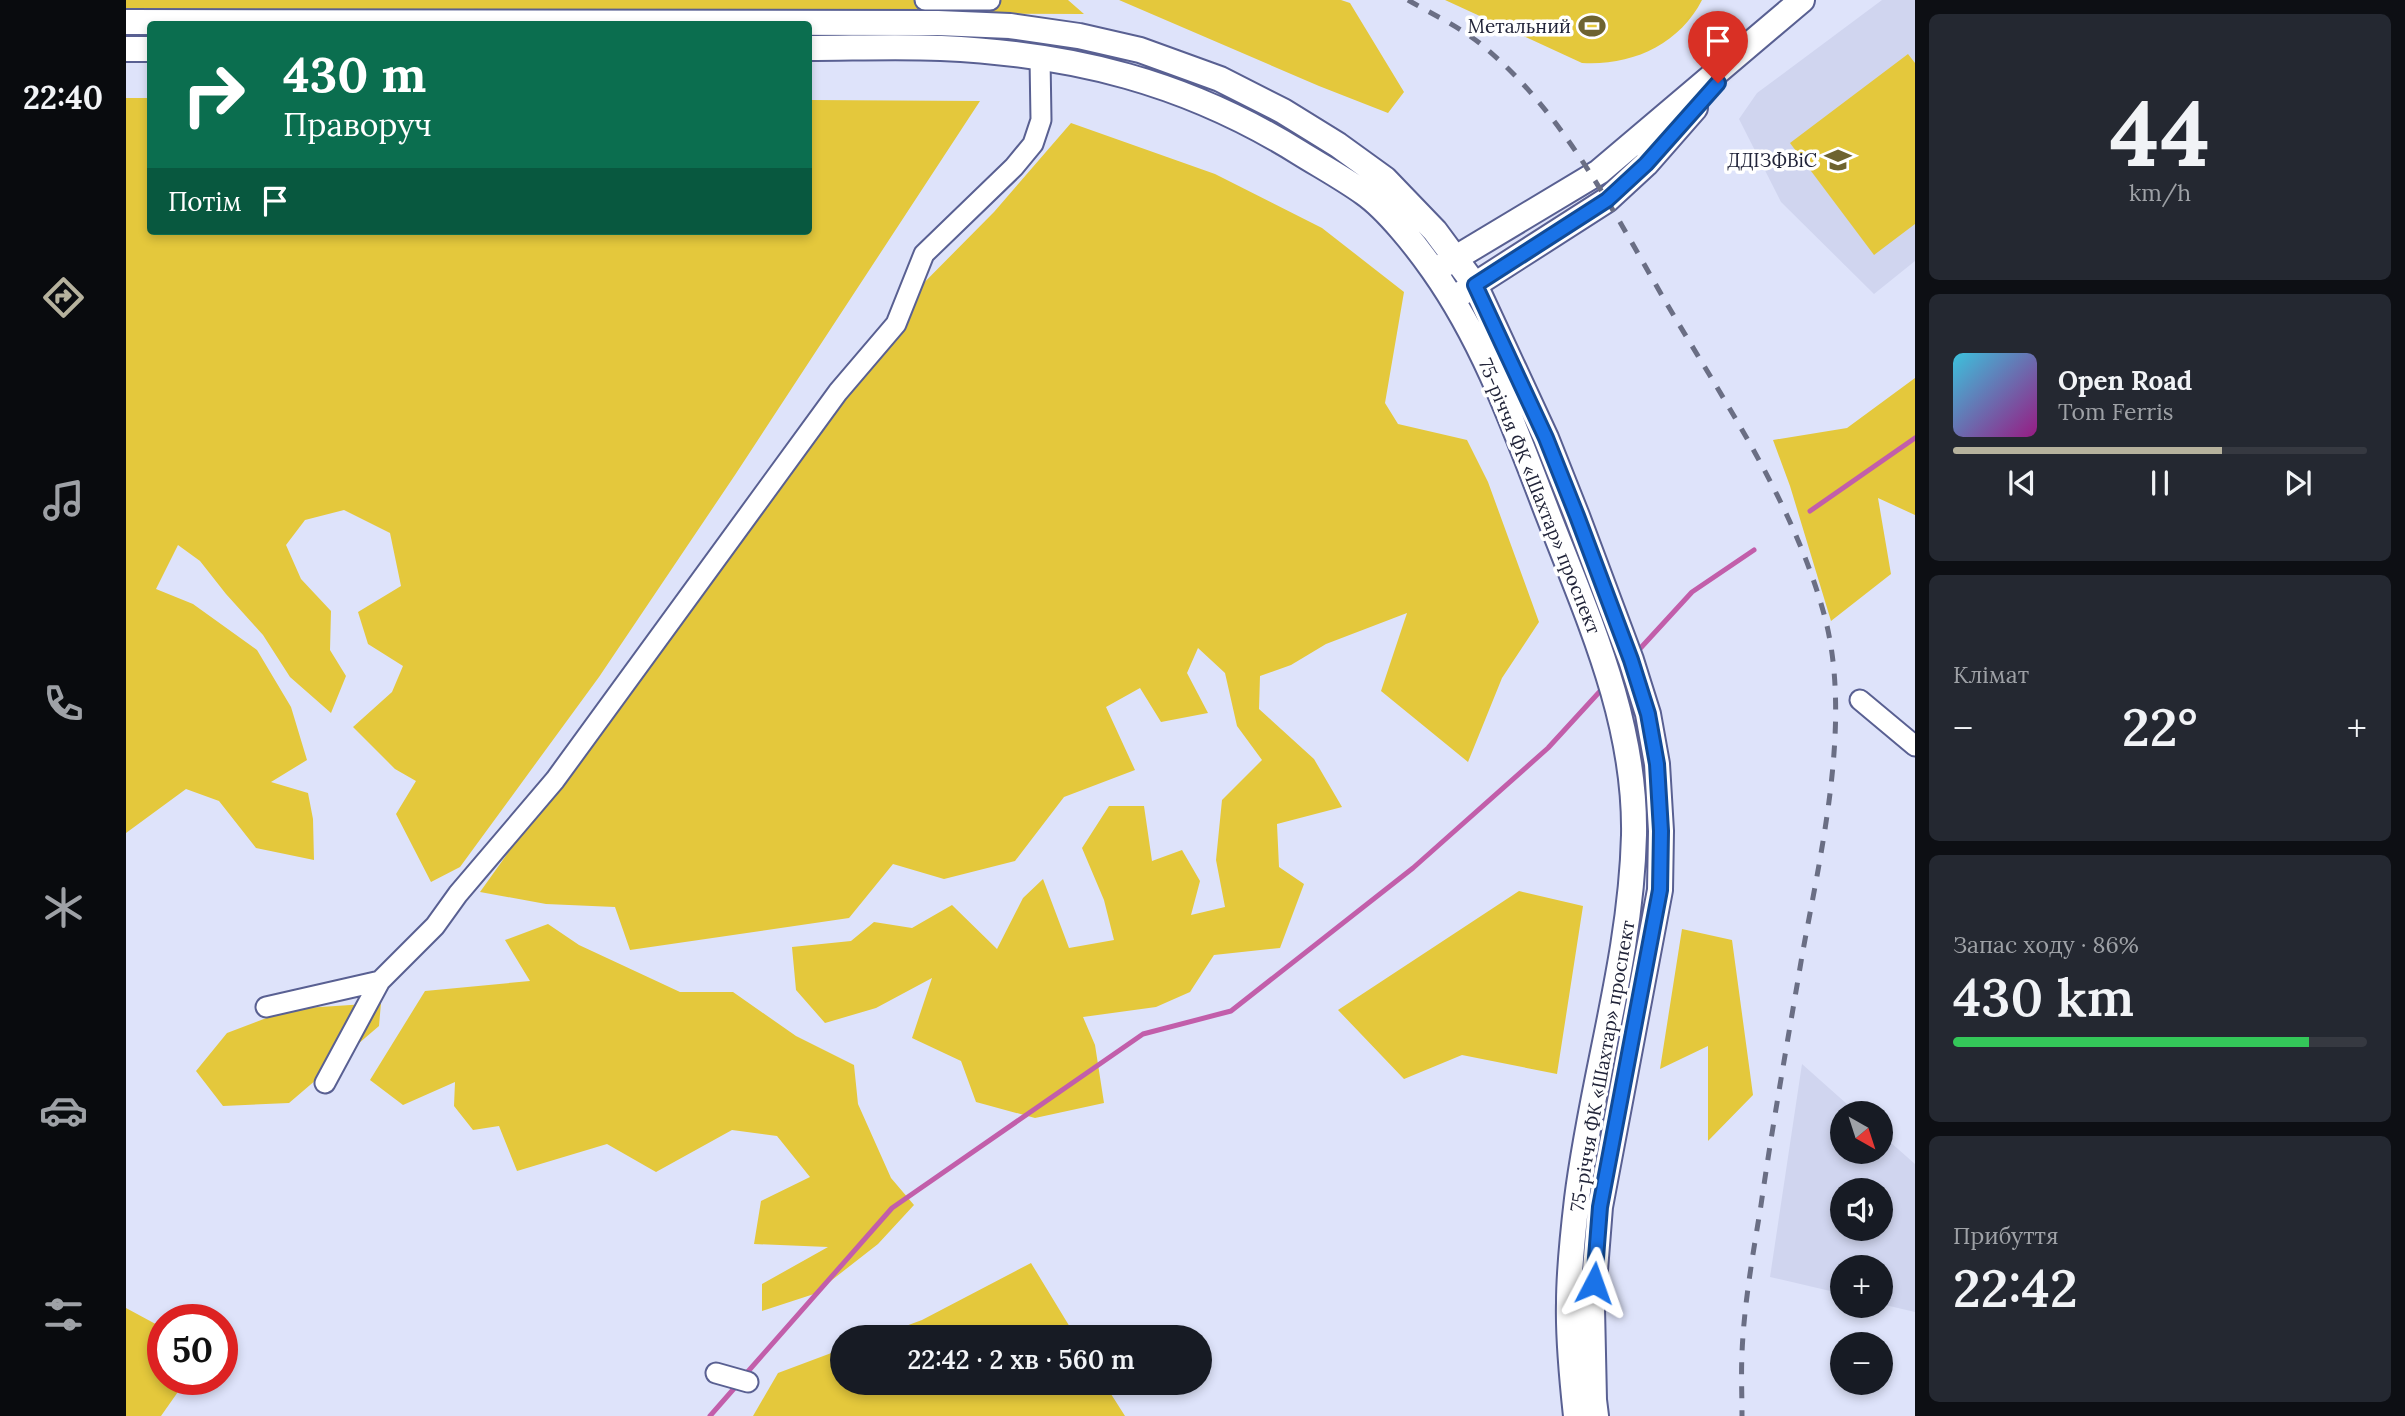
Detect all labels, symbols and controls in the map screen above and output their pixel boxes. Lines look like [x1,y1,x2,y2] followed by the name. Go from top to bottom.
[1577,11,1607,41] sports icon: Метальний
[1688,11,1748,83] pin
[1468,14,1571,38] place label: Метальний
[1699,22,1737,60] icon: arrive
[283,43,426,105] text: 430 m
[168,49,259,140] icon: right
[2110,74,2210,191] text: 44
[23,77,103,118] text: 22:40
[283,104,432,145] text: Праворуч
[1823,145,1853,175] school or university icon: ДДІЗФВіС
[1727,148,1817,172] place label: ДДІЗФВіС
[2129,178,2191,207] text: km/h
[256,182,294,220] icon: arrive
[168,185,242,218] text: Потім
[39,273,88,322] icon: directions
[1474,355,1606,637] street label: 75-річчя ФК «Шахтар» проспект
[2058,364,2192,397] text: Open Road
[2058,397,2173,426] text: Tom Ferris
[2003,464,2041,502] icon: previous
[2141,464,2179,502] icon: pause
[2279,464,2317,502] icon: next
[39,476,88,525] icon: music
[1953,660,2029,689] text: Клімат
[39,679,88,728] icon: phone
[2122,694,2198,760] text: 22°
[1953,704,1973,752] text: −
[2347,704,2367,752] text: +
[39,883,88,932] icon: climate
[1565,918,1639,1214] street label: 75-річчя ФК «Шахтар» проспект
[1953,930,2139,959] text: Запас ходу · 86%
[1953,964,2134,1030] text: 430 km
[39,1086,88,1135] icon: car
[1830,1101,1894,1164] north arrow
[1830,1101,1893,1395] map controls
[1830,1178,1893,1241] button: sound
[1953,1221,2058,1250] text: Прибуття
[1557,1246,1631,1320] position arrow
[1830,1255,1893,1318] button: +
[1953,1255,2078,1321] text: 22:42
[39,1290,88,1339] icon: filters
[147,1304,238,1395] speed limit sign: 50
[1830,1332,1893,1395] button: −
[907,1343,1135,1376] text: 22:42 · 2 хв · 560 m

